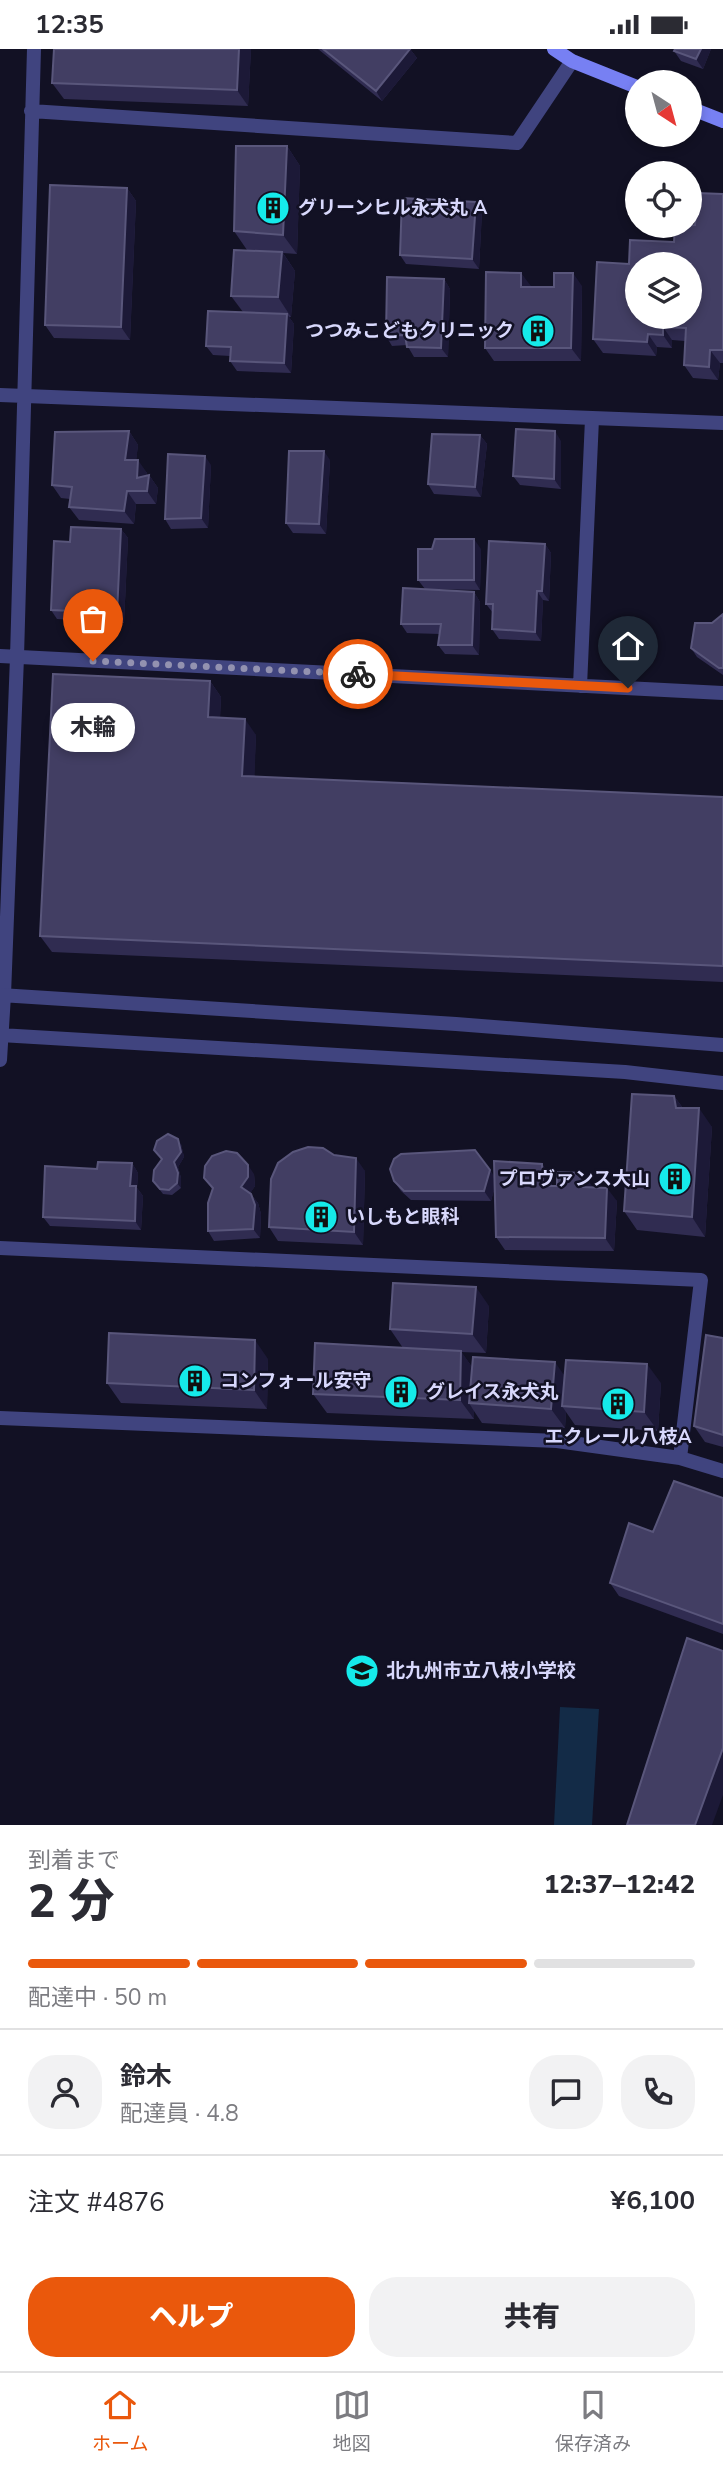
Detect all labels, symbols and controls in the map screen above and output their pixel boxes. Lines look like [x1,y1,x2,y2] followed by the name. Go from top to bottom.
[35,7,104,42] text: 12:35
[625,70,702,147] north arrow
[625,70,702,329] map controls
[625,161,702,238] button: locate
[254,189,292,227] building icon: グリーンヒル永犬丸 A
[298,195,488,221] place label: グリーンヒル永犬丸 A
[625,252,702,329] button: layers
[519,312,557,350] building icon: つつみこどもクリニック
[305,318,514,344] place label: つつみこどもクリニック
[63,589,123,661] pin
[74,600,112,638] icon: bag
[598,616,658,688] pin
[609,627,647,665] icon: home
[323,639,393,709] courier
[339,655,377,693] icon: bike
[51,703,135,752] callout: 木輪
[70,712,116,743] text: 木輪
[656,1160,694,1198] building icon: プロヴァンス大山
[498,1166,650,1192] place label: プロヴァンス大山
[302,1198,340,1236] building icon: いしもと眼科
[346,1204,460,1230] place label: いしもと眼科
[176,1362,214,1400] building icon: コンフォール安守
[220,1368,371,1394] place label: コンフォール安守
[382,1373,420,1411] building icon: グレイス永犬丸
[426,1379,558,1405] place label: グレイス永犬丸
[599,1385,637,1423] building icon: エクレール八枝A
[544,1424,692,1450] place label: エクレール八枝A
[343,1652,381,1690] school or university icon: 北九州市立八枝小学校
[386,1658,576,1684] place label: 北九州市立八枝小学校
[28,1845,120,1876] text: 到着まで
[544,1867,695,1902] text: 12:37–12:42
[28,1870,114,1933] text: 2 分
[28,1982,167,2013] text: 配達中 · 50 m
[28,2055,102,2129] button: person
[529,2055,603,2129] button: chat
[621,2055,695,2129] button: phone
[120,2059,172,2094] text: 鈴木
[120,2098,239,2129] text: 配達員 · 4.8
[611,2183,695,2218] text: ¥6,100
[28,2185,165,2220] text: 注文 #4876
[28,2277,355,2357] button: ヘルプ
[369,2277,695,2357] button: 共有
[92,2386,149,2457] tab: ホーム
[333,2386,371,2457] tab: 地図
[555,2386,631,2457] tab: 保存済み

